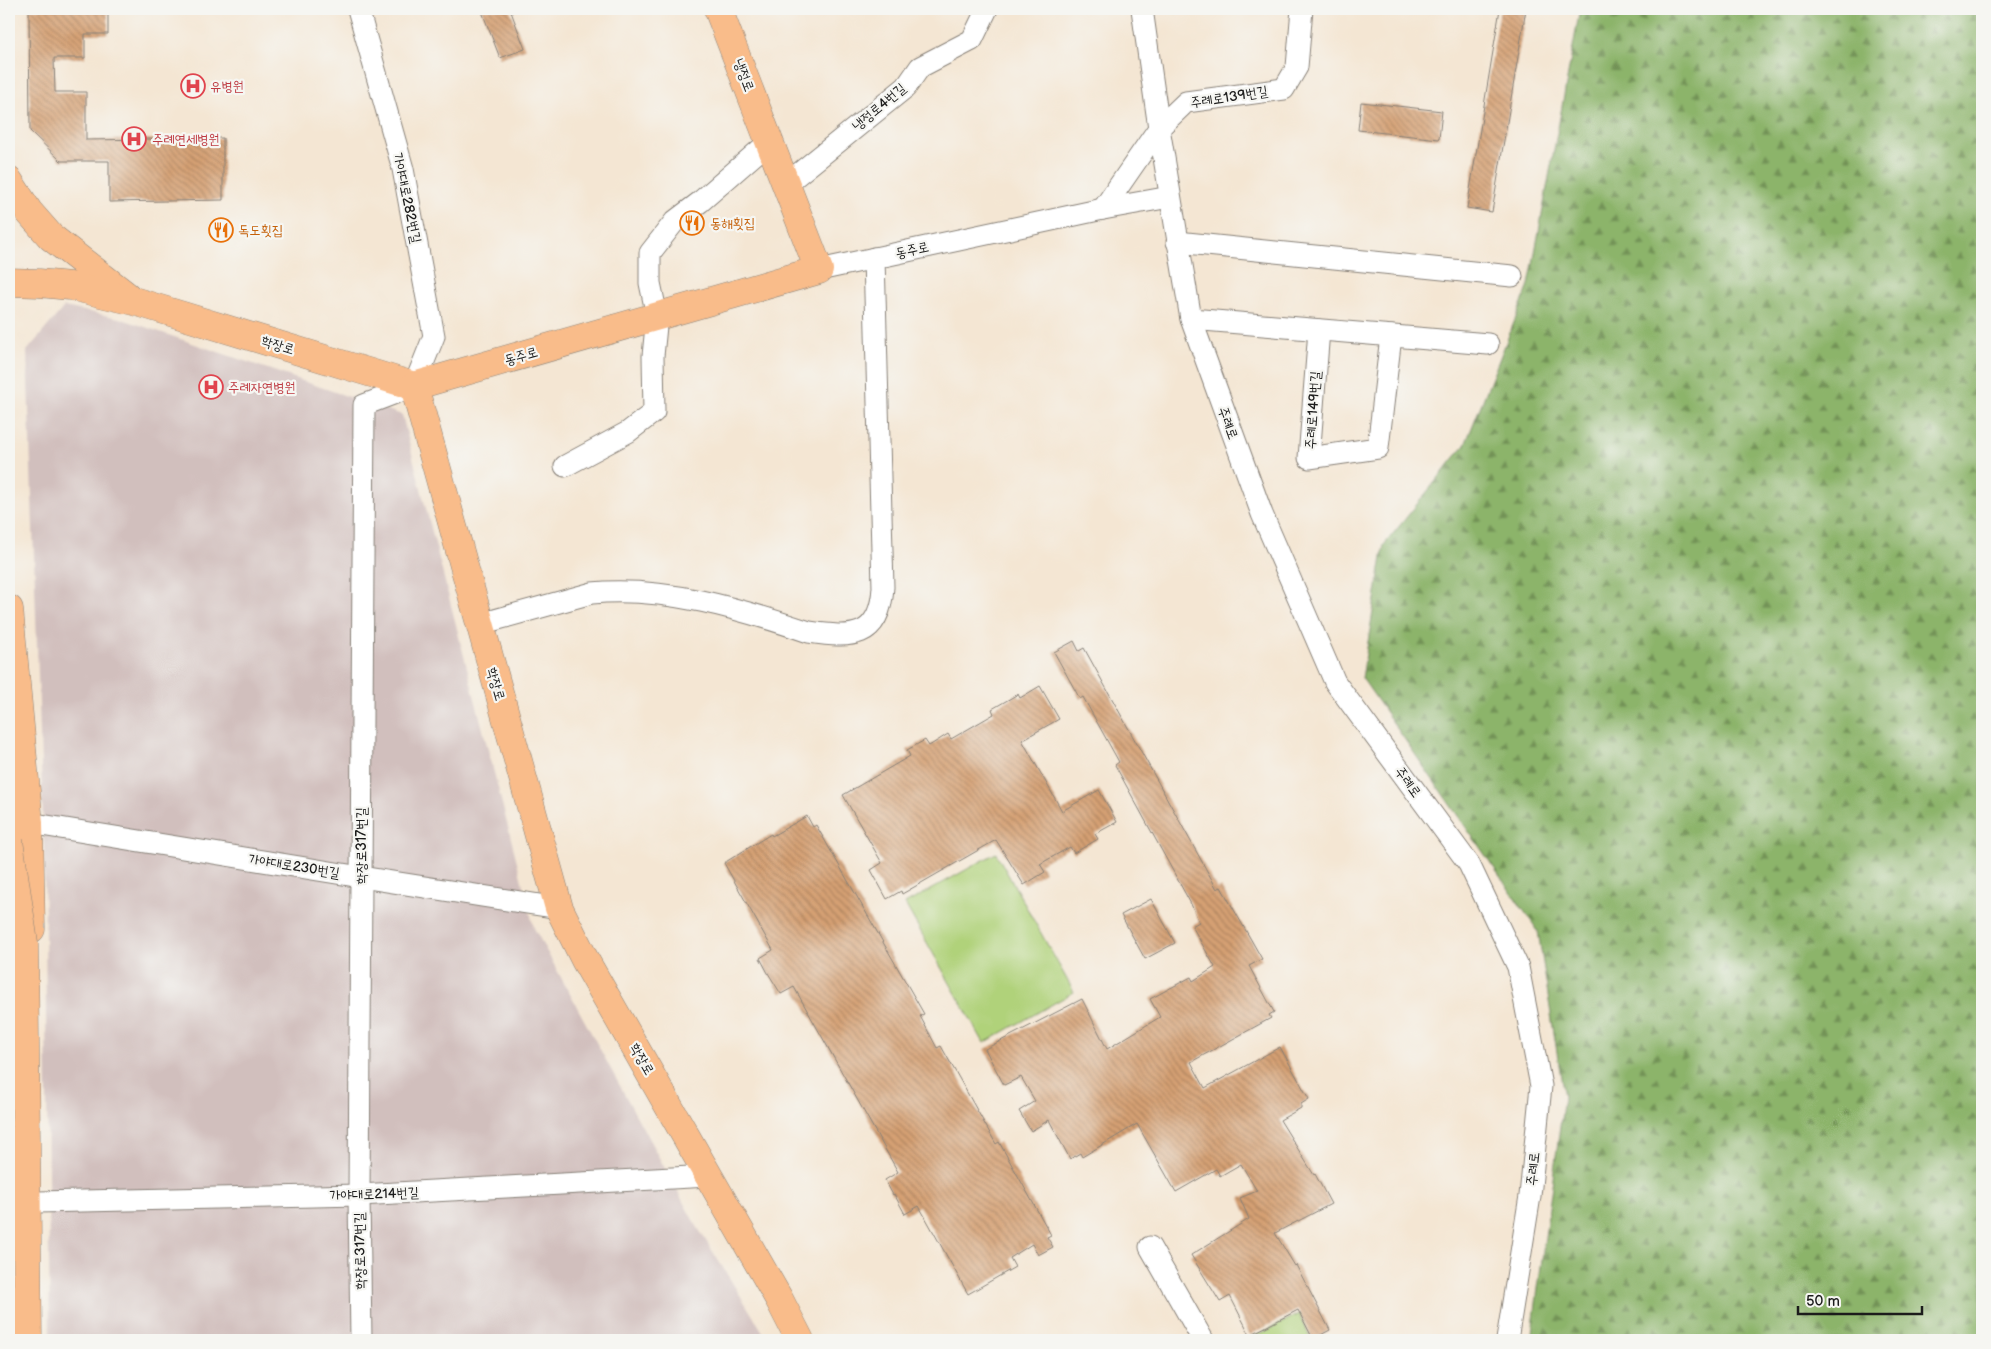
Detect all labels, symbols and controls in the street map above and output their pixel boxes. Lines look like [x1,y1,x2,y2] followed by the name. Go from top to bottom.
[730,56,758,94] street label: 냉정로
[180,73,206,99] hospital icon: 유병원
[210,78,244,95] place label: 유병원
[849,79,910,134] street label: 냉정로4번길
[1189,82,1270,112] street label: 주례로139번길
[121,126,147,152] hospital icon: 주례연세병원
[152,131,220,148] place label: 주례연세병원
[389,151,425,246] street label: 가야대로282번길
[679,210,705,236] restaurant icon: 동해횟집
[710,215,755,232] place label: 동해횟집
[208,217,234,243] restaurant icon: 독도횟집
[238,222,283,239] place label: 독도횟집
[894,238,930,262] street label: 동주로
[259,332,297,358] street label: 학장로
[502,343,540,369] street label: 동주로
[1302,370,1324,450] street label: 주례로149번길
[198,374,224,400] hospital icon: 주례자연병원
[228,379,296,396] place label: 주례자연병원
[1214,404,1242,442] street label: 주례로
[483,665,509,703] street label: 학장로
[1391,763,1425,801] street label: 주례로
[353,807,370,885] street label: 학장로317번길
[247,850,342,882] street label: 가야대로230번길
[626,1040,658,1078] street label: 학장로
[1523,1151,1543,1187] street label: 주례로
[329,1184,420,1204] street label: 가야대로214번길
[351,1212,369,1290] street label: 학장로317번길
[1798,1284,1922,1316] scale bar
[1806,1292,1840,1311] text: 50 m

